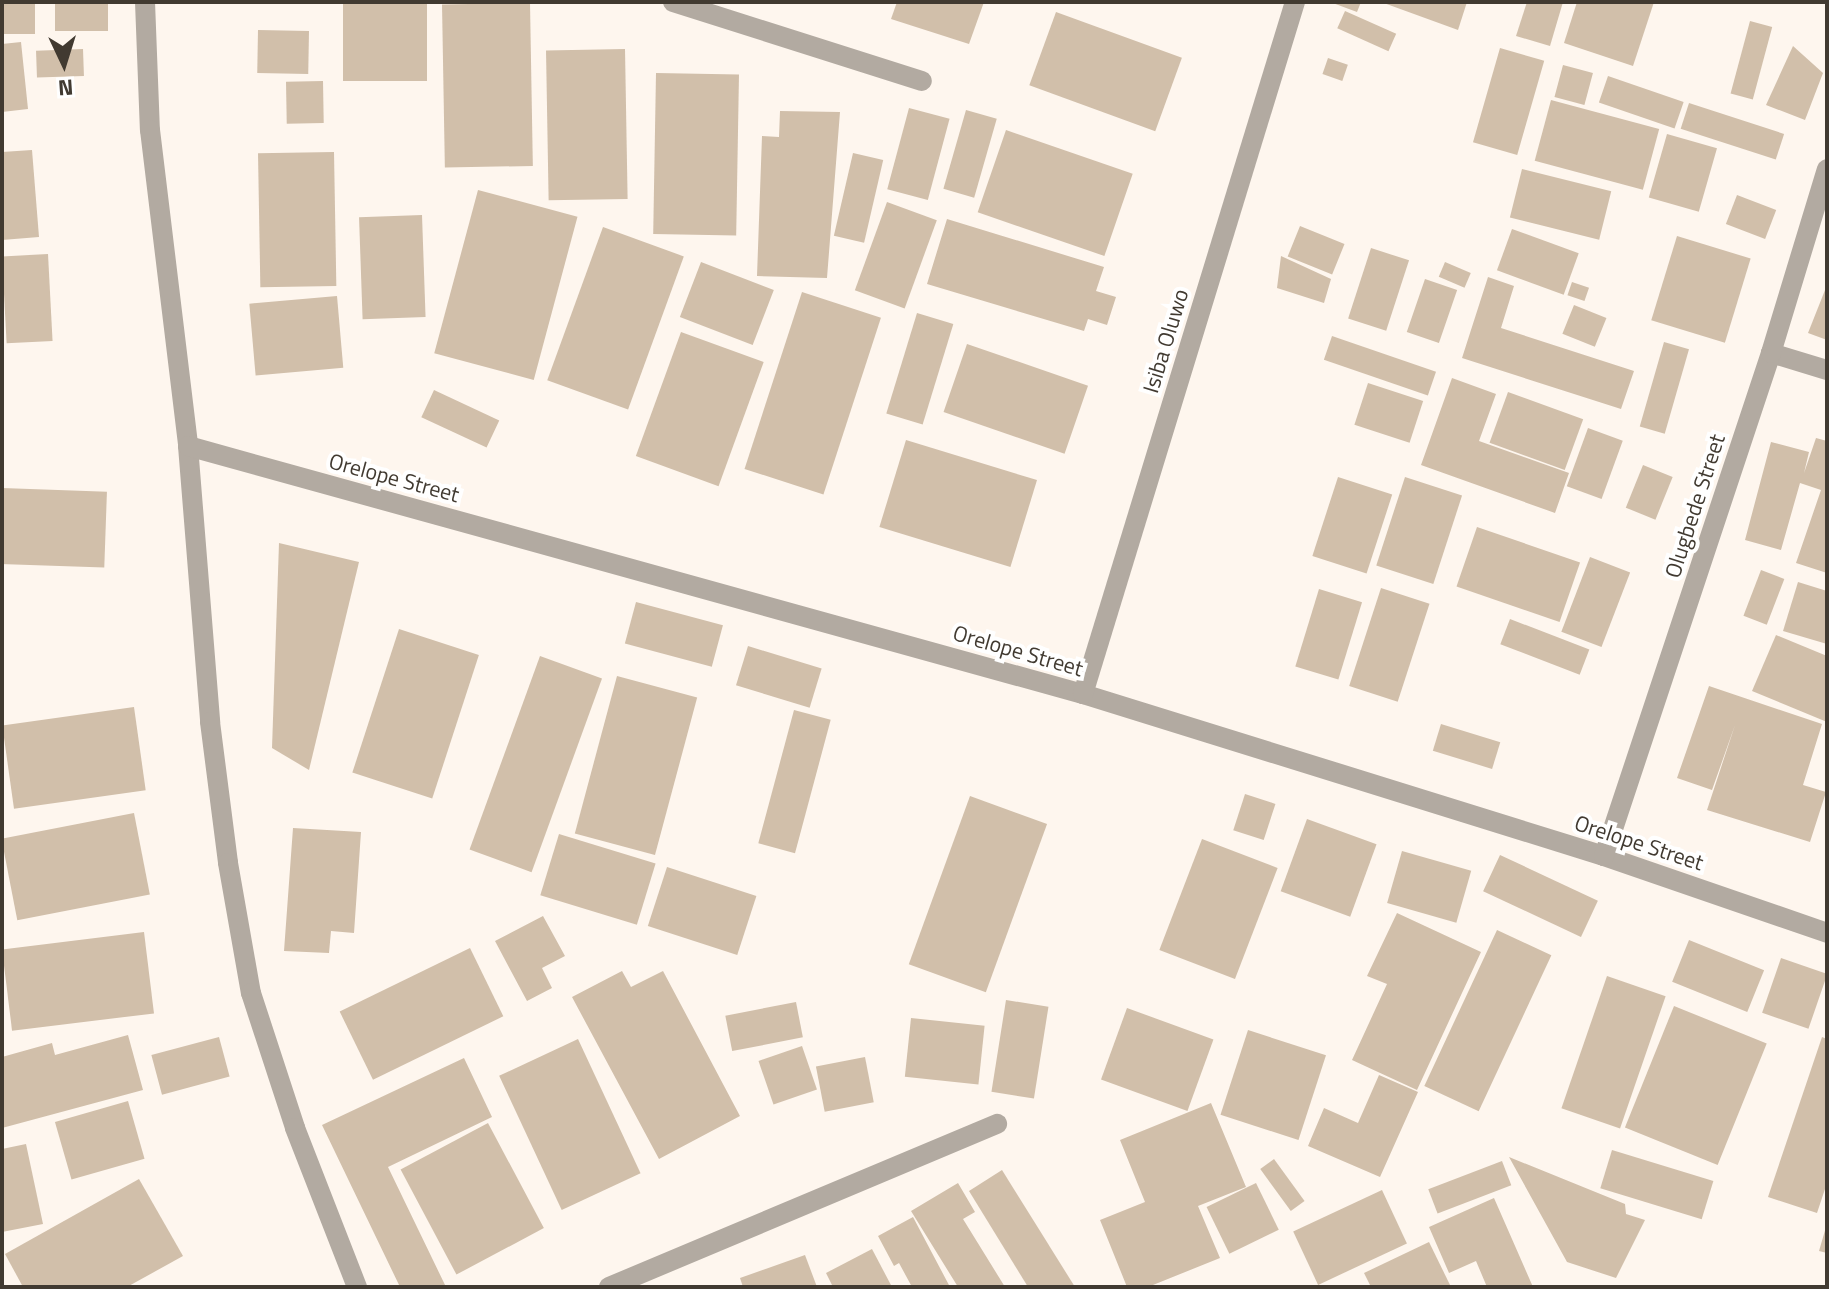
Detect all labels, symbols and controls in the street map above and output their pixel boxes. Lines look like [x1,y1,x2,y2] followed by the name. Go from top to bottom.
[24,24,104,104] north arrow
[57,70,74,105] text: N
[1138,286,1194,396] street label: Isiba Oluwo
[1659,431,1731,581] street label: Olugbede Street
[326,448,462,508] street label: Orelope Street
[950,620,1086,682] street label: Orelope Street
[1571,810,1707,876] street label: Orelope Street

